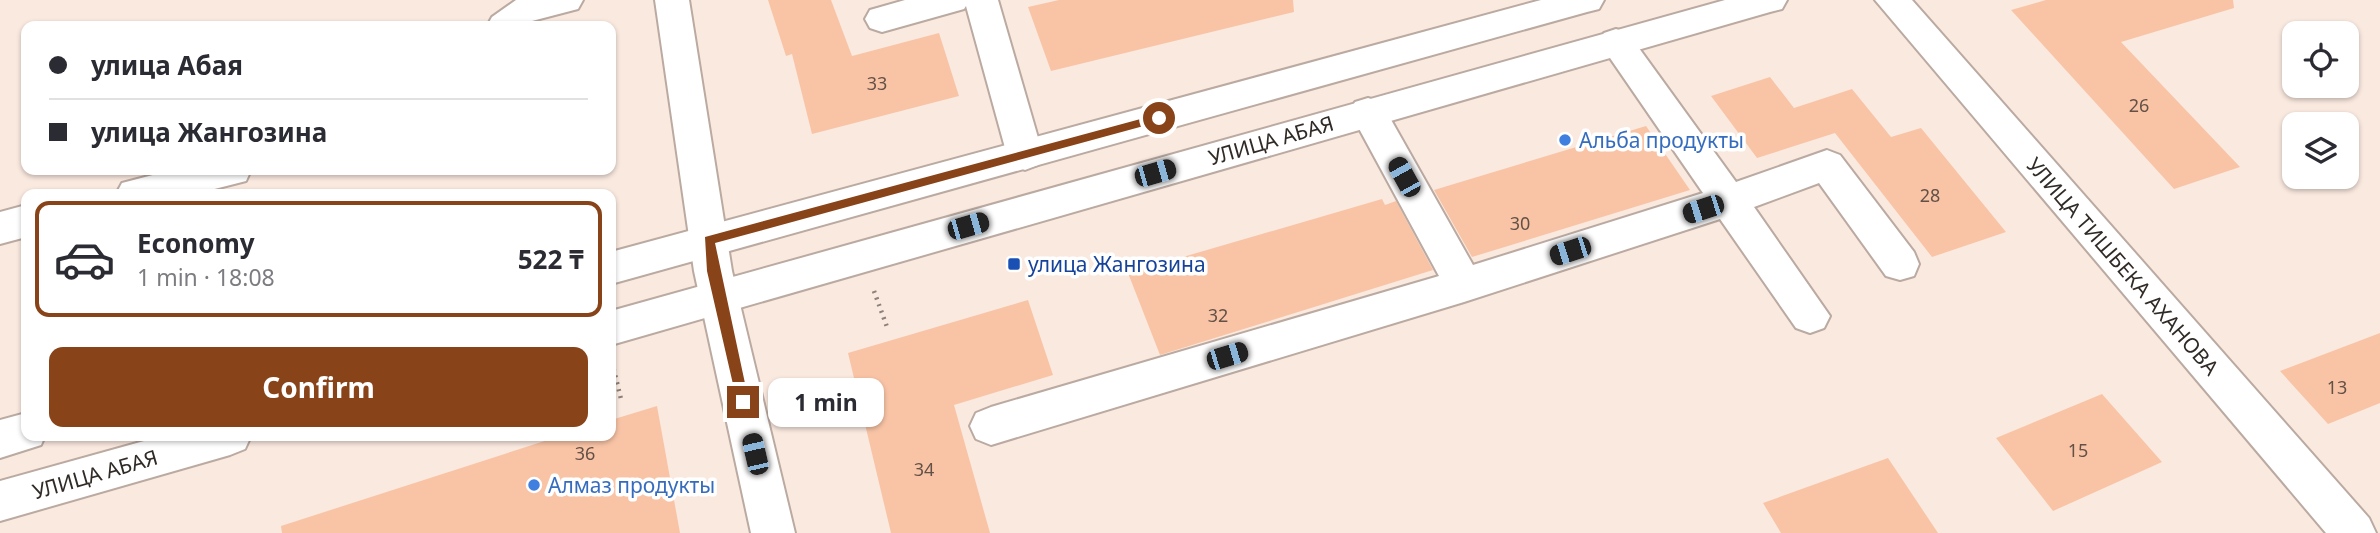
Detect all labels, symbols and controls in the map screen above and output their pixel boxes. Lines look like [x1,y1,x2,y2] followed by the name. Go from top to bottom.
[2282,21,2359,189] map controls
[2282,21,2359,98] button: locate
[91,47,243,83] text: улица Абая
[867,71,887,95] house number: 33
[2129,93,2149,117] house number: 26
[1143,102,1175,134] route start
[1205,109,1337,171] street label: УЛИЦА АБАЯ
[2282,112,2359,189] button: layers
[91,114,327,150] text: улица Жангозина
[1579,126,1744,154] place label: Альба продукты
[1557,132,1573,148] marker: Альба продукты
[2021,151,2226,381] street label: УЛИЦА ТИШБЕКА АХАНОВА
[1385,154,1424,200] car
[1132,157,1179,189] car
[1920,183,1940,207] house number: 28
[1680,193,1727,225] car
[945,210,992,242] car
[1510,211,1530,235] house number: 30
[137,225,255,261] text: Economy
[53,228,116,291] icon: car
[1547,235,1594,267] car
[518,241,584,277] text: 522 ₸
[1028,250,1206,278] place label: улица Жангозина
[1006,256,1022,272] marker: улица Жангозина
[137,261,275,293] text: 1 min · 18:08
[1208,303,1228,327] house number: 32
[1204,340,1251,372] car
[49,347,588,427] button: Confirm
[2327,375,2347,399] house number: 13
[768,378,883,426] callout: 1 min
[727,386,759,418] route end
[794,386,858,418] text: 1 min
[741,431,770,477] car
[2068,438,2088,462] house number: 15
[575,441,595,465] house number: 36
[29,443,161,505] street label: УЛИЦА АБАЯ
[914,457,934,481] house number: 34
[548,471,715,499] place label: Алмаз продукты
[526,477,542,493] marker: Алмаз продукты

